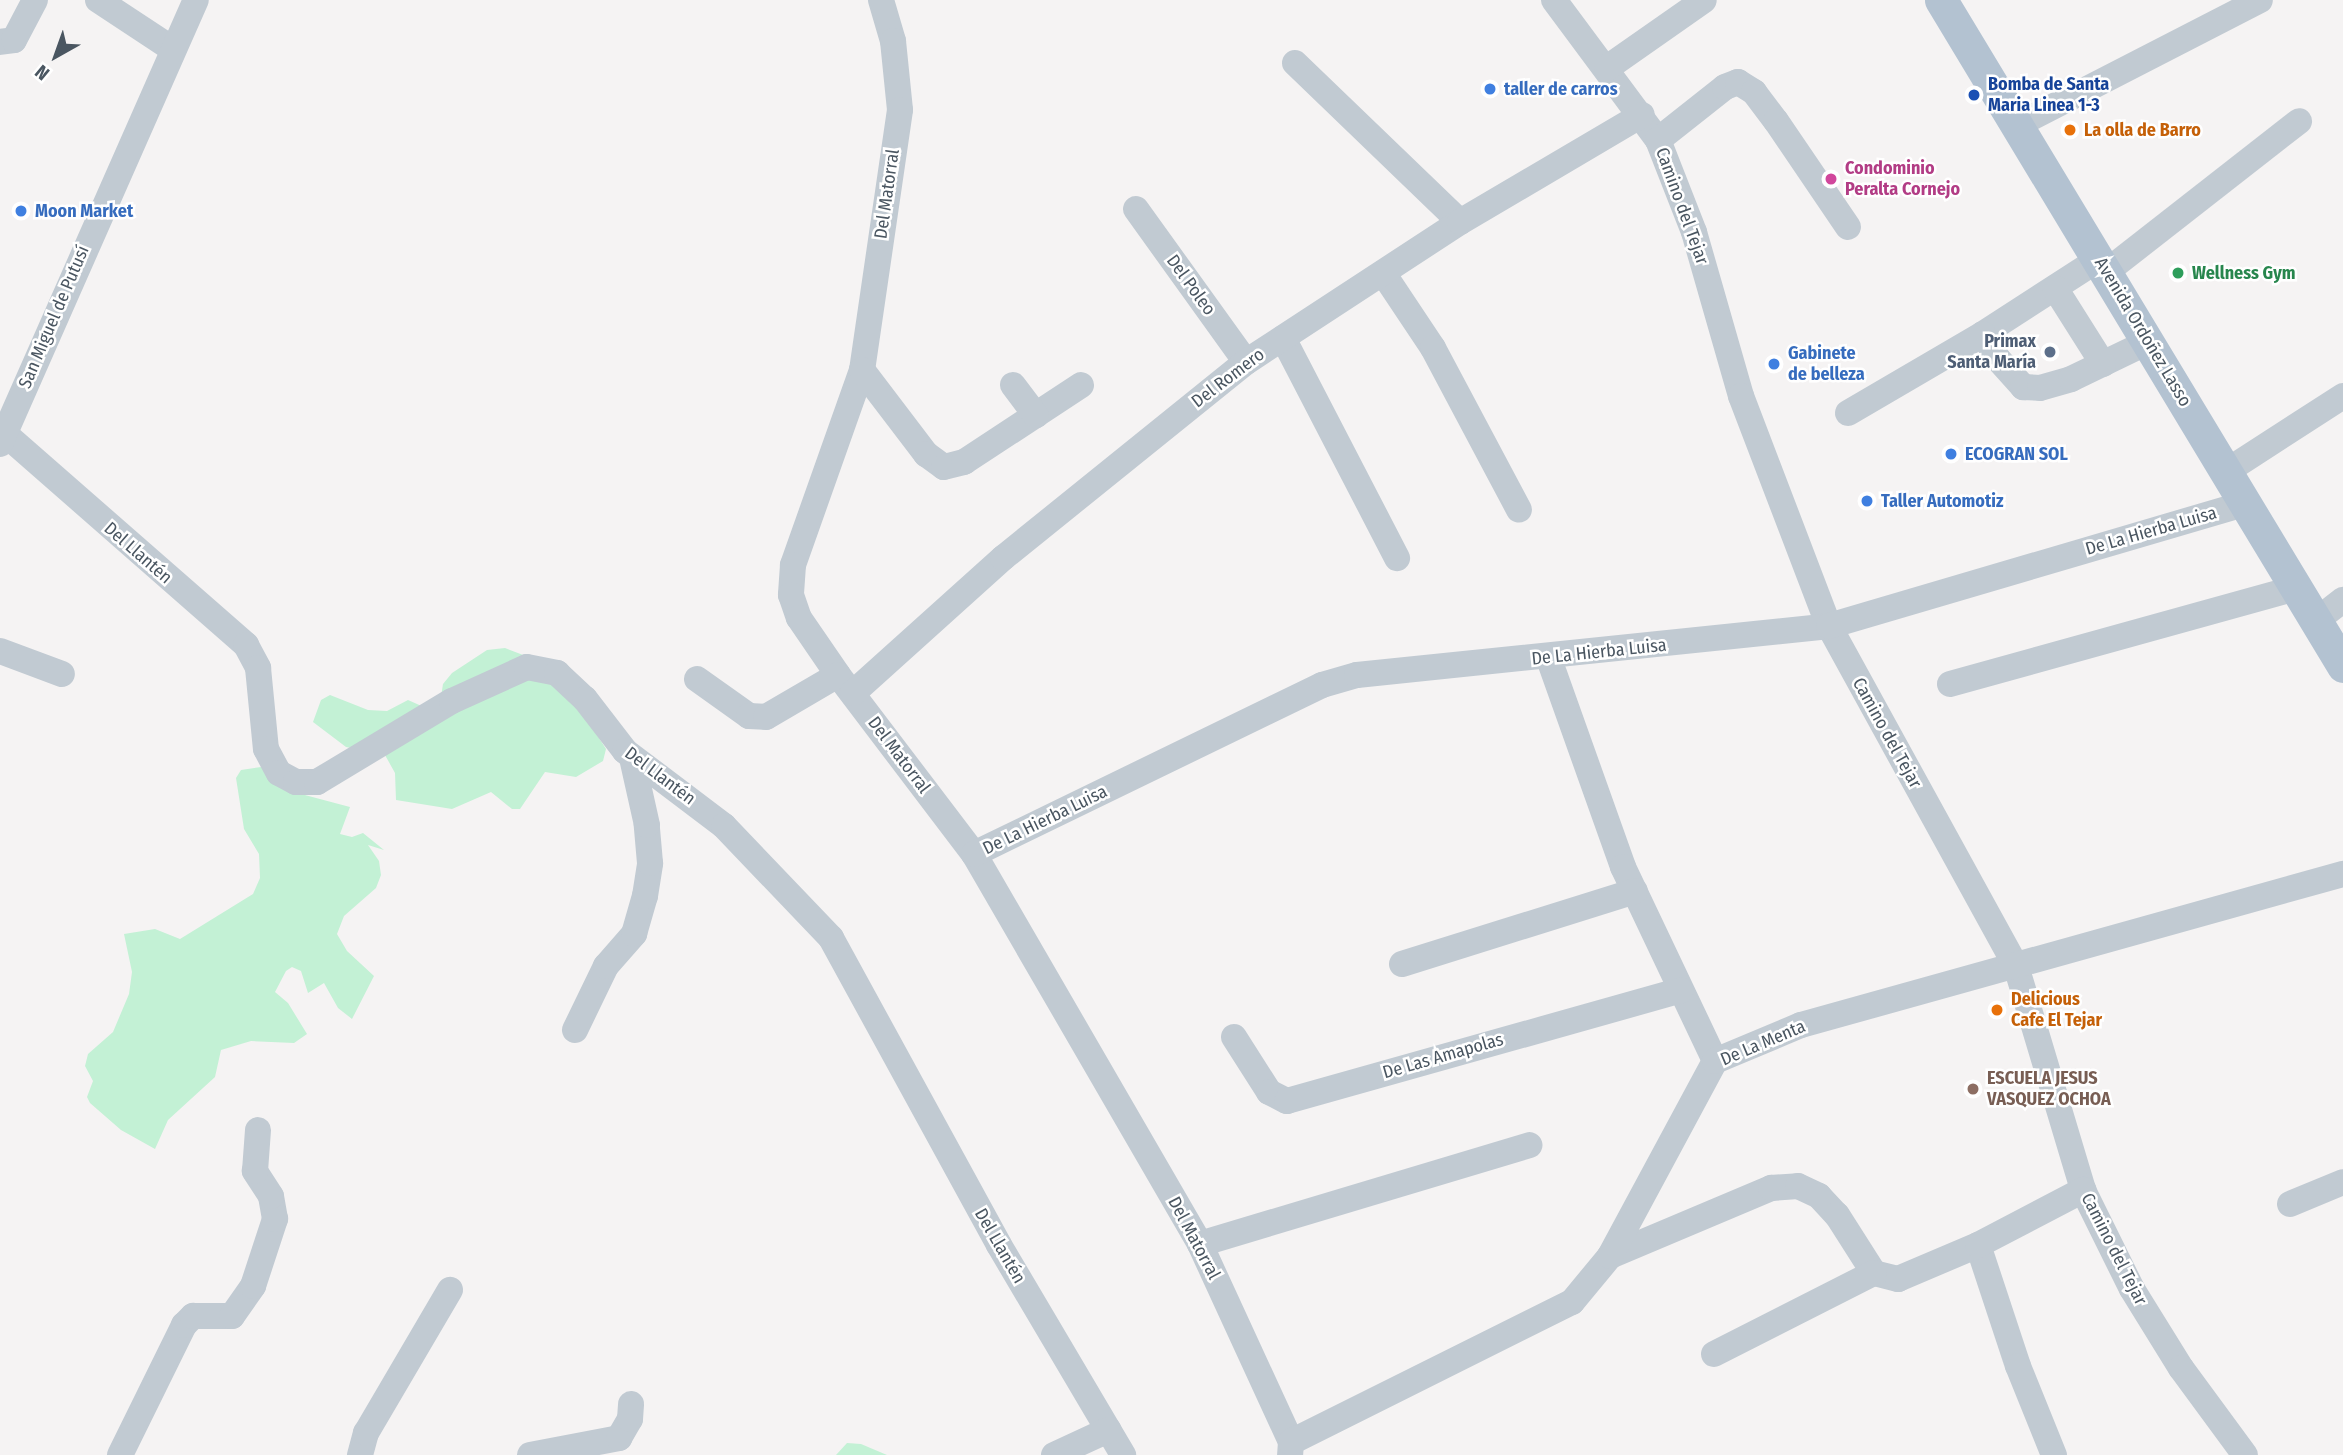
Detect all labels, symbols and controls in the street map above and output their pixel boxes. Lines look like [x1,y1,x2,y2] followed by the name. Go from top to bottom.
[21,21,91,91] north arrow
[30,60,54,85] text: N
[1988,74,2109,116] place label: Bomba de Santa Maria Linea 1-3
[1504,78,1618,100] place label: taller de carros
[1482,81,1498,97] marker: taller de carros
[1966,87,1982,103] marker: Bomba de Santa Maria Linea 1-3
[2084,119,2201,141] place label: La olla de Barro
[2062,122,2078,138] marker: La olla de Barro
[1651,145,1713,267] street label: Camino del Tejar
[870,148,904,240] street label: Del Matorral
[1845,158,1960,200] place label: Condominio Peralta Cornejo
[1823,171,1839,187] marker: Condominio Peralta Cornejo
[35,200,133,222] place label: Moon Market
[13,203,29,219] marker: Moon Market
[14,242,94,392] street label: San Miguel de Putusí
[1162,250,1220,320] street label: Del Poleo
[2090,254,2196,410] street label: Avenida Ordoñez Lasso
[2192,262,2296,284] place label: Wellness Gym
[2170,265,2186,281] marker: Wellness Gym
[1947,331,2036,374] place label: Primax Santa María
[1788,343,1865,386] place label: Gabinete de belleza
[1187,344,1269,412] street label: Del Romero
[2042,344,2058,360] marker: Primax Santa María
[1766,356,1782,372] marker: Gabinete de belleza
[1965,443,2068,465] place label: ECOGRAN SOL
[1943,446,1959,462] marker: ECOGRAN SOL
[1881,490,2003,512] place label: Taller Automotiz
[1859,493,1875,509] marker: Taller Automotiz
[2083,502,2219,560] street label: De La Hierba Luisa
[100,518,176,588] street label: Del Llantén
[1530,634,1668,670] street label: De La Hierba Luisa
[1848,674,1926,792] street label: Camino del Tejar
[863,712,935,798] street label: Del Matorral
[620,742,700,810] street label: Del Llantén
[979,781,1111,859] street label: De La Hierba Luisa
[2011,989,2102,1032] place label: Delicious Cafe El Tejar
[1989,1002,2005,1018] marker: Delicious Cafe El Tejar
[1717,1015,1809,1071] street label: De La Menta
[1380,1028,1506,1084] street label: De Las Amapolas
[1987,1068,2111,1110] place label: ESCUELA JESUS VASQUEZ OCHOA
[1965,1081,1981,1097] marker: ESCUELA JESUS VASQUEZ OCHOA
[2077,1189,2151,1309] street label: Camino del Tejar
[1163,1193,1225,1283] street label: Del Matorral
[970,1205,1030,1287] street label: Del Llantén

